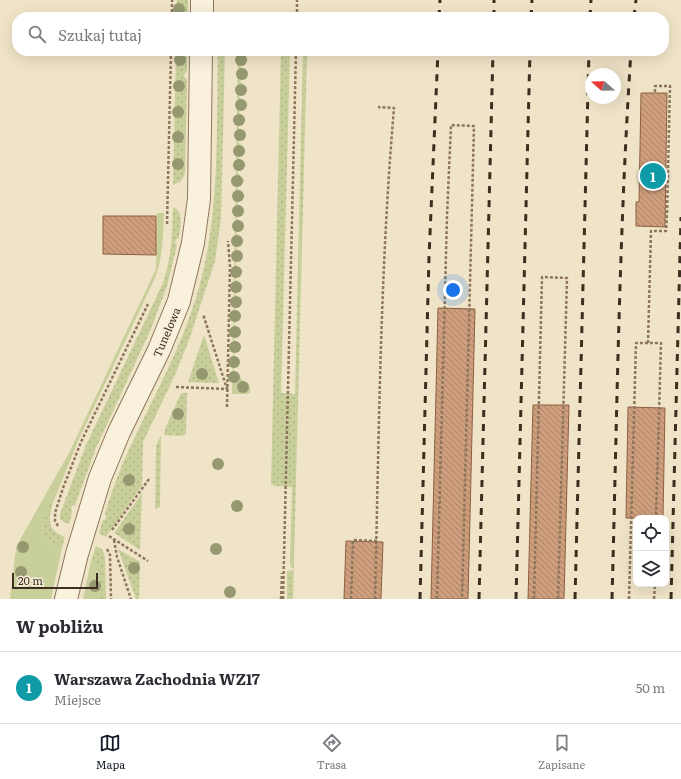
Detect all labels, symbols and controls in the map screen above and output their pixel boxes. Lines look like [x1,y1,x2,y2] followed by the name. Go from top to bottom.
[12,12,669,56] search box
[26,23,48,45] icon: search
[58,23,142,46] text: Szukaj tutaj
[585,68,621,104] north arrow
[640,161,666,191] pin: 1
[443,280,463,300] your location
[148,305,184,359] street label: Tunelowa
[633,515,669,587] map controls
[633,515,669,551] button: locate
[633,551,669,587] button: layers
[12,571,98,590] scale bar
[18,572,43,588] text: 20 m
[16,613,104,638] text: W pobliżu
[54,667,260,690] text: Warszawa Zachodnia WZ17
[26,678,32,697] text: 1
[636,678,665,697] text: 50 m
[54,690,101,709] text: Miejsce
[96,732,125,772] tab: Mapa
[317,732,346,772] tab: Trasa
[538,732,585,772] tab: Zapisane

